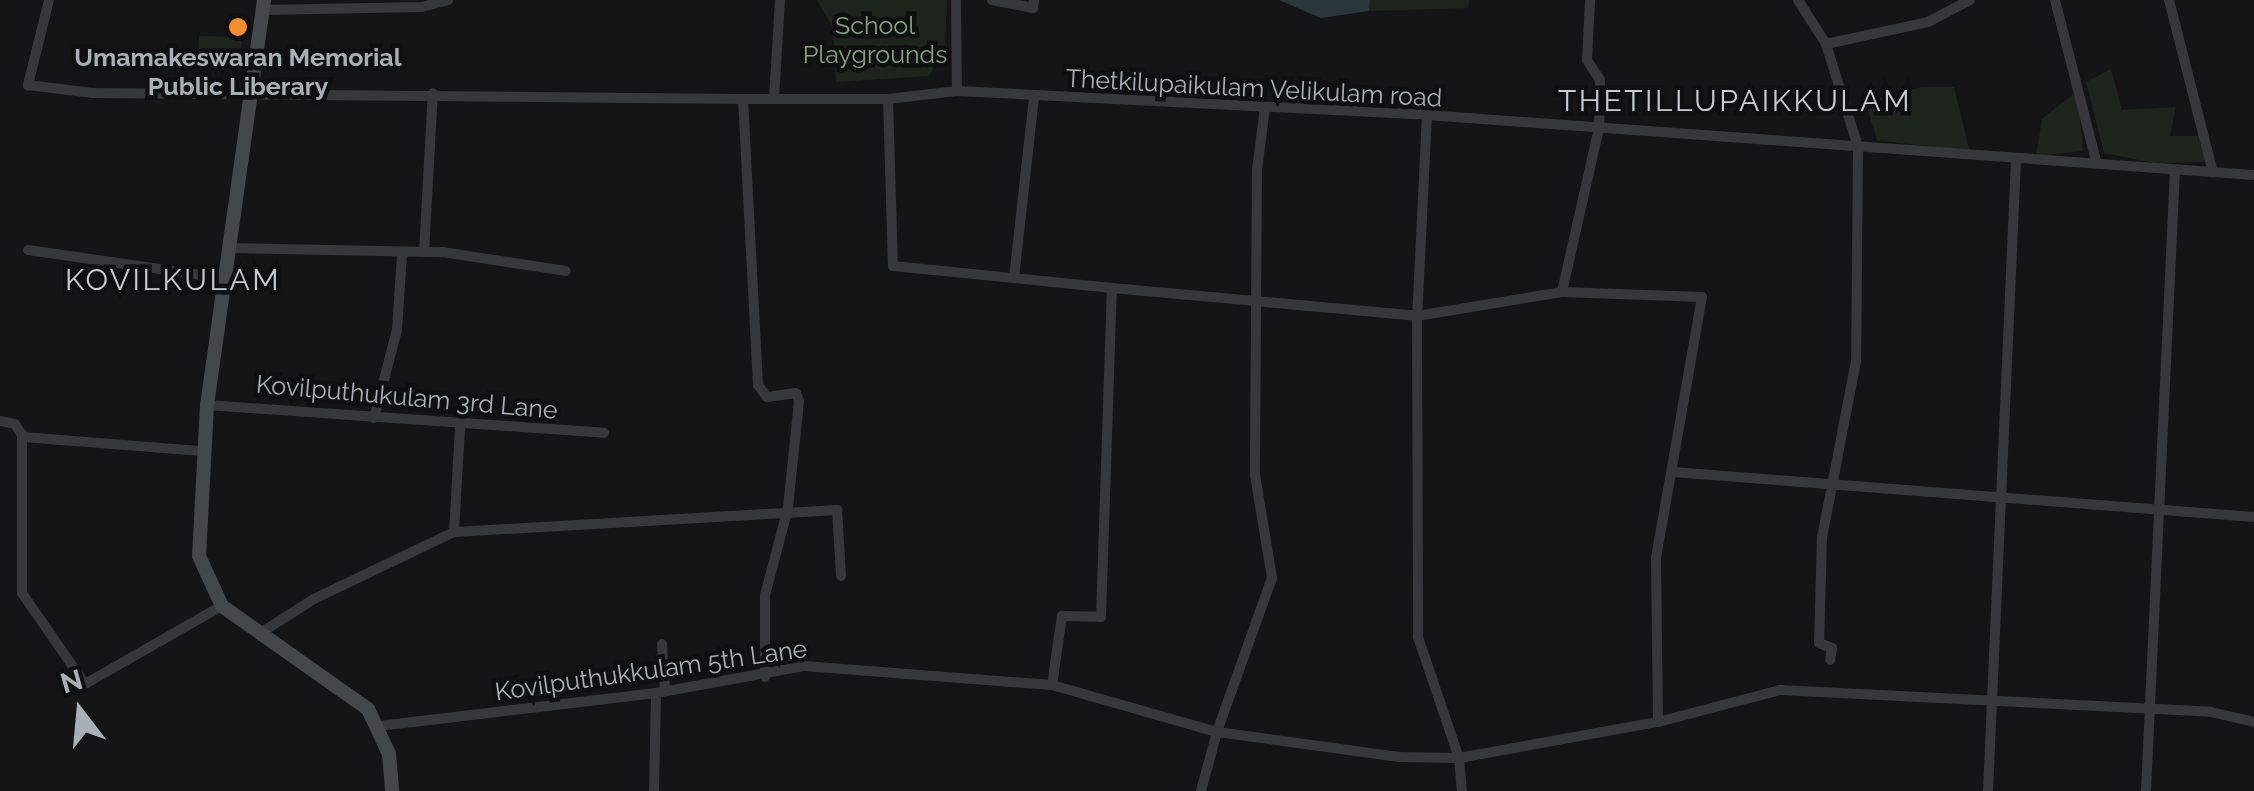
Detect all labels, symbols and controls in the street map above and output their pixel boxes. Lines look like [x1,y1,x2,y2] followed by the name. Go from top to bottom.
[803,11,947,70] park label: School Playgrounds
[227,16,249,38] marker: Umamakeswaran Memorial Public Liberary
[74,43,402,102] place label: Umamakeswaran Memorial Public Liberary
[1064,63,1444,113] street label: Thetkilupaikulam Velikulam road
[1558,83,1912,119] district label: THETILLUPAIKKULAM
[65,262,281,298] district label: KOVILKULAM
[255,369,559,425] street label: Kovilputhukulam 3rd Lane
[493,633,809,707] street label: Kovilputhukkulam 5th Lane
[30,661,130,761] north arrow
[57,663,86,700] text: N

